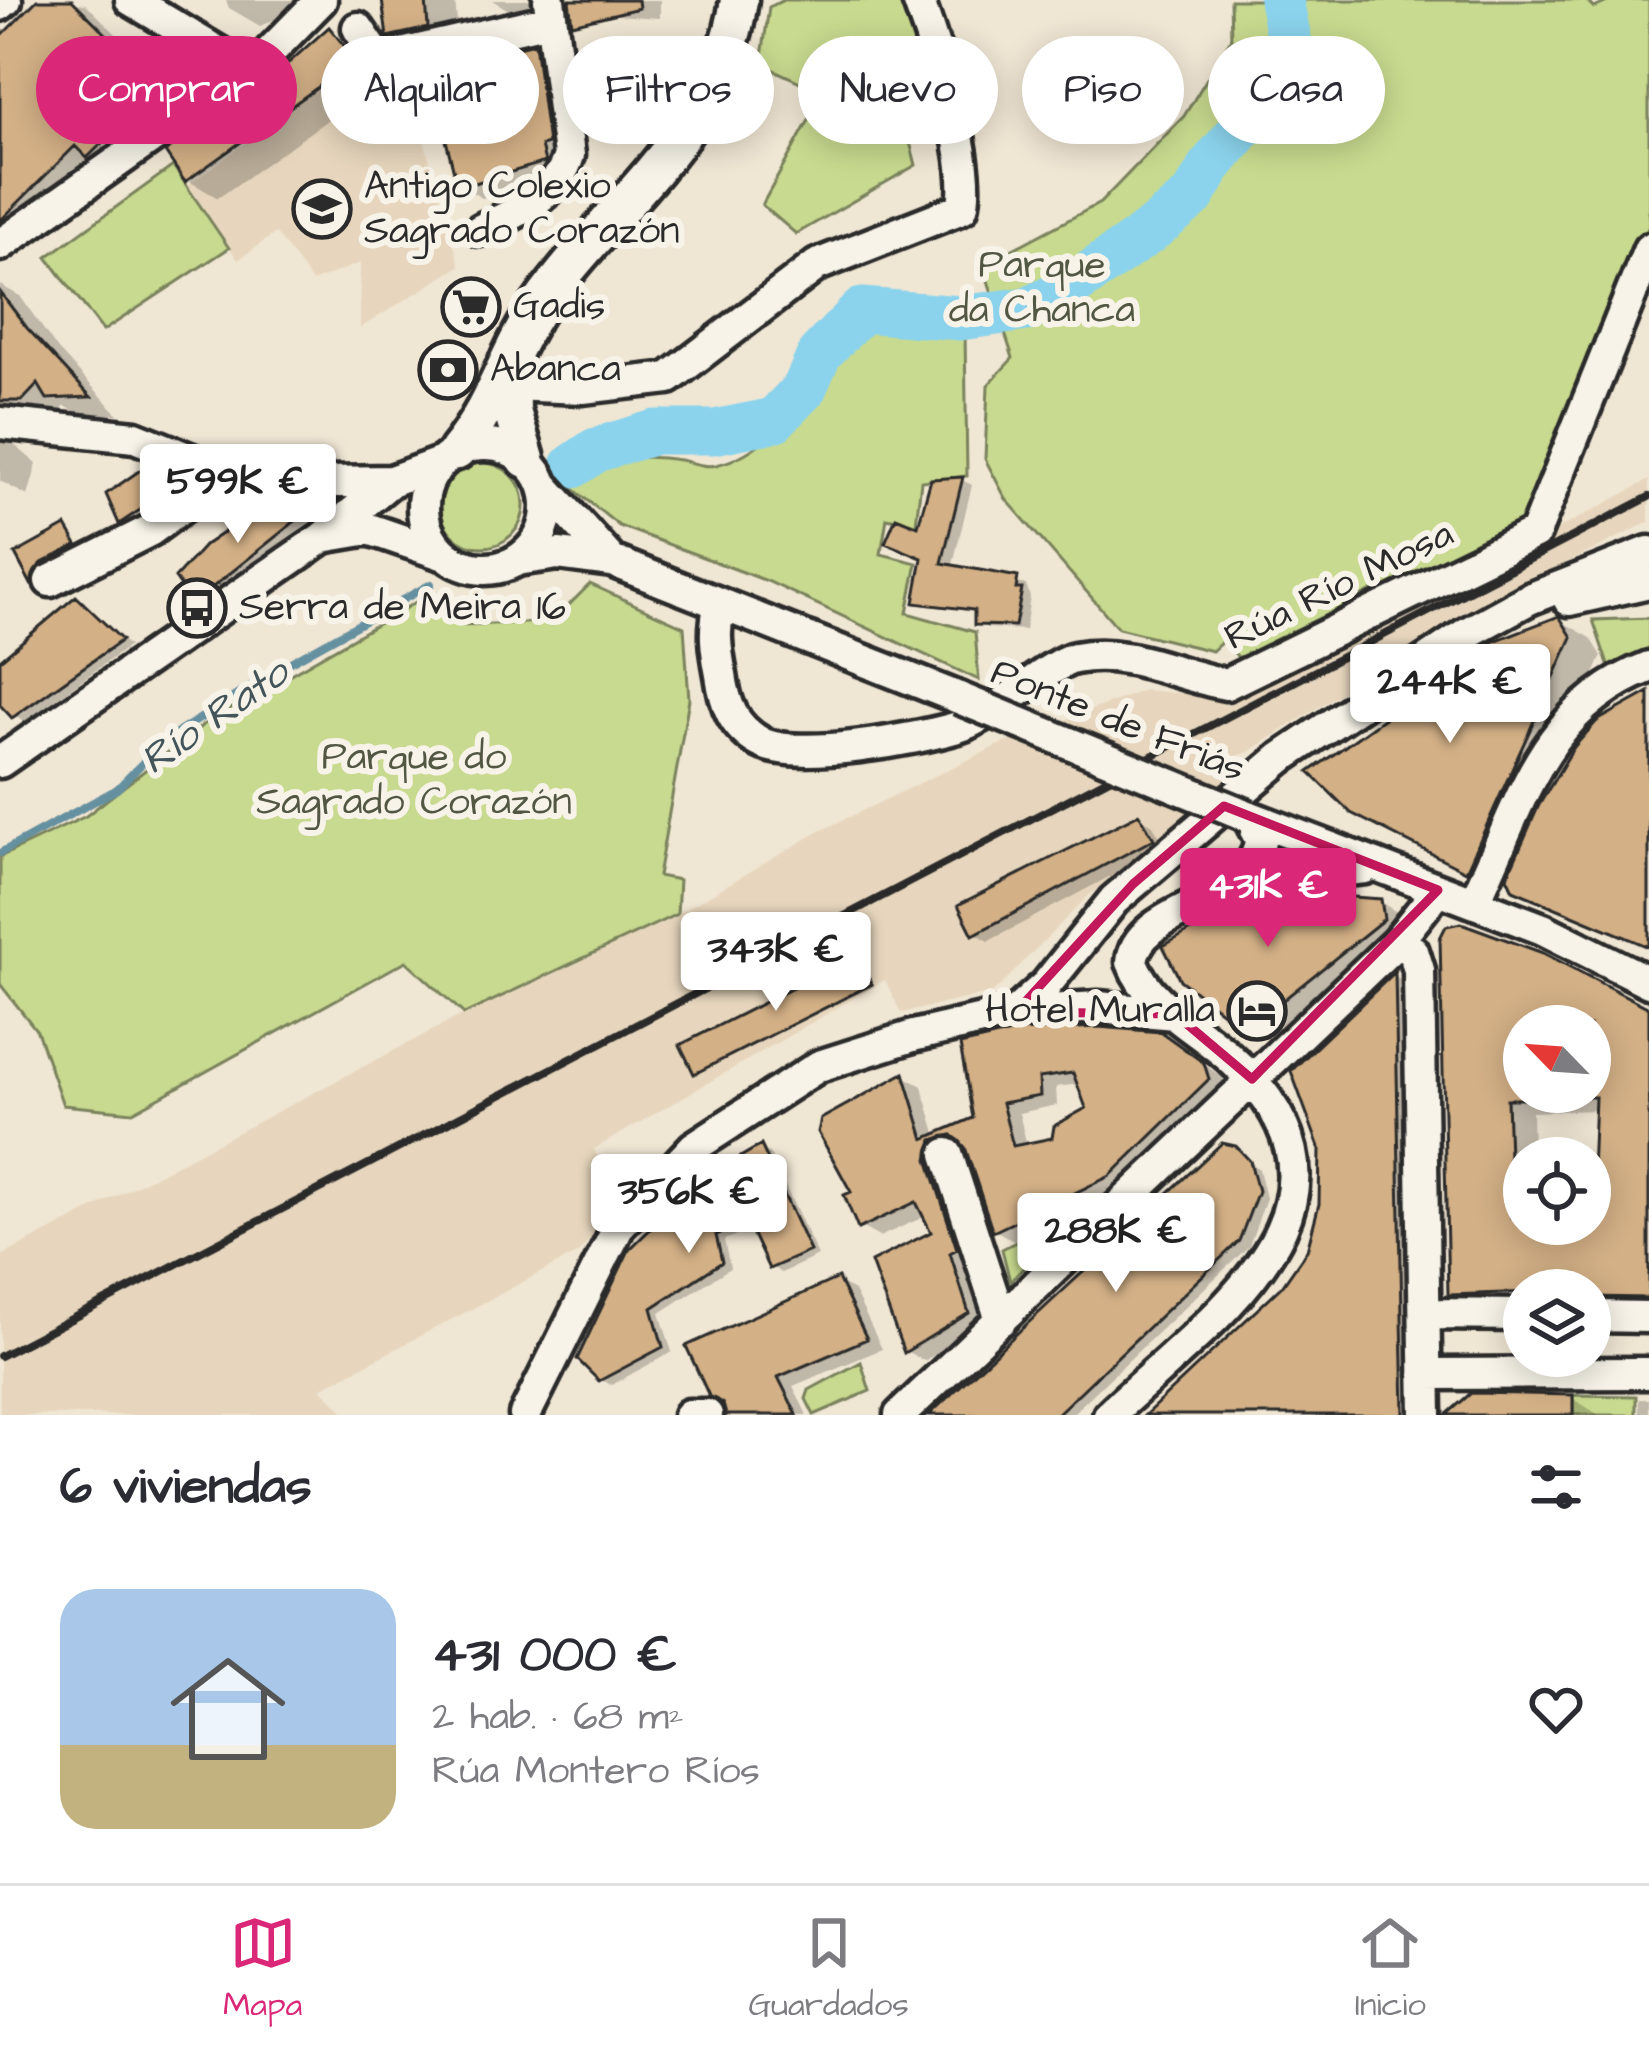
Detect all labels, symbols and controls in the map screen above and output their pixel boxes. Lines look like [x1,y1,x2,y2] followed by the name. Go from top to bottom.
[36,36,297,144] chip: Comprar
[321,36,539,144] chip: Alquilar
[563,36,774,144] chip: Filtros
[798,36,998,144] chip: Nuevo
[1022,36,1184,144] chip: Piso
[1208,36,1385,144] chip: Casa
[364,160,680,259] place label: Antigo Colexio Sagrado Corazón
[291,178,353,240] school or university icon: Antigo Colexio Sagrado Corazón
[949,239,1135,338] park label: Parque da Chanca
[440,276,502,338] supermarket icon: Gadis
[513,280,605,334] place label: Gadis
[417,339,479,401] bank icon: Abanca
[490,343,621,397] place label: Abanca
[140,444,336,546] pin: 599K €
[167,456,309,510] text: 599K €
[1216,507,1462,665] street label: Rúa Río Mosa
[166,577,228,639] bus stop icon: Serra de Meira 16
[239,581,566,635] place label: Serra de Meira 16
[129,643,303,789] water label: Río Rato
[1352,644,1548,746] pin: 244K €
[983,646,1253,796] street label: Ponte de Friás
[1377,656,1523,710] text: 244K €
[256,731,572,830] park label: Parque do Sagrado Corazón
[1170,848,1366,950] pin: 431K €
[1207,860,1329,914] text: 431K €
[678,912,874,1014] pin: 343K €
[708,924,844,978] text: 343K €
[1226,980,1288,1042] hotel icon: Hotel Muralla
[985,984,1215,1038] place label: Hotel Muralla
[1503,1005,1611,1113] north arrow
[1503,1005,1611,1377] map controls
[1503,1137,1611,1245] button: locate
[591,1154,787,1256] pin: 356K €
[618,1166,760,1220] text: 356K €
[1018,1193,1214,1295] pin: 288K €
[1044,1205,1188,1259] text: 288K €
[1503,1269,1611,1377] button: layers
[60,1452,312,1523] text: 6 viviendas
[1523,1454,1589,1520] icon: filters
[432,1620,677,1691] text: 431 000 €
[156,1637,300,1781] icon: home
[1523,1676,1589,1742] icon: heart
[432,1691,684,1745] text: 2 hab. · 68 m²
[432,1745,760,1799] text: Rúa Montero Ríos
[223,1910,302,2028] tab: Mapa
[748,1910,909,2028] tab: Guardados
[1355,1910,1426,2028] tab: Inicio

